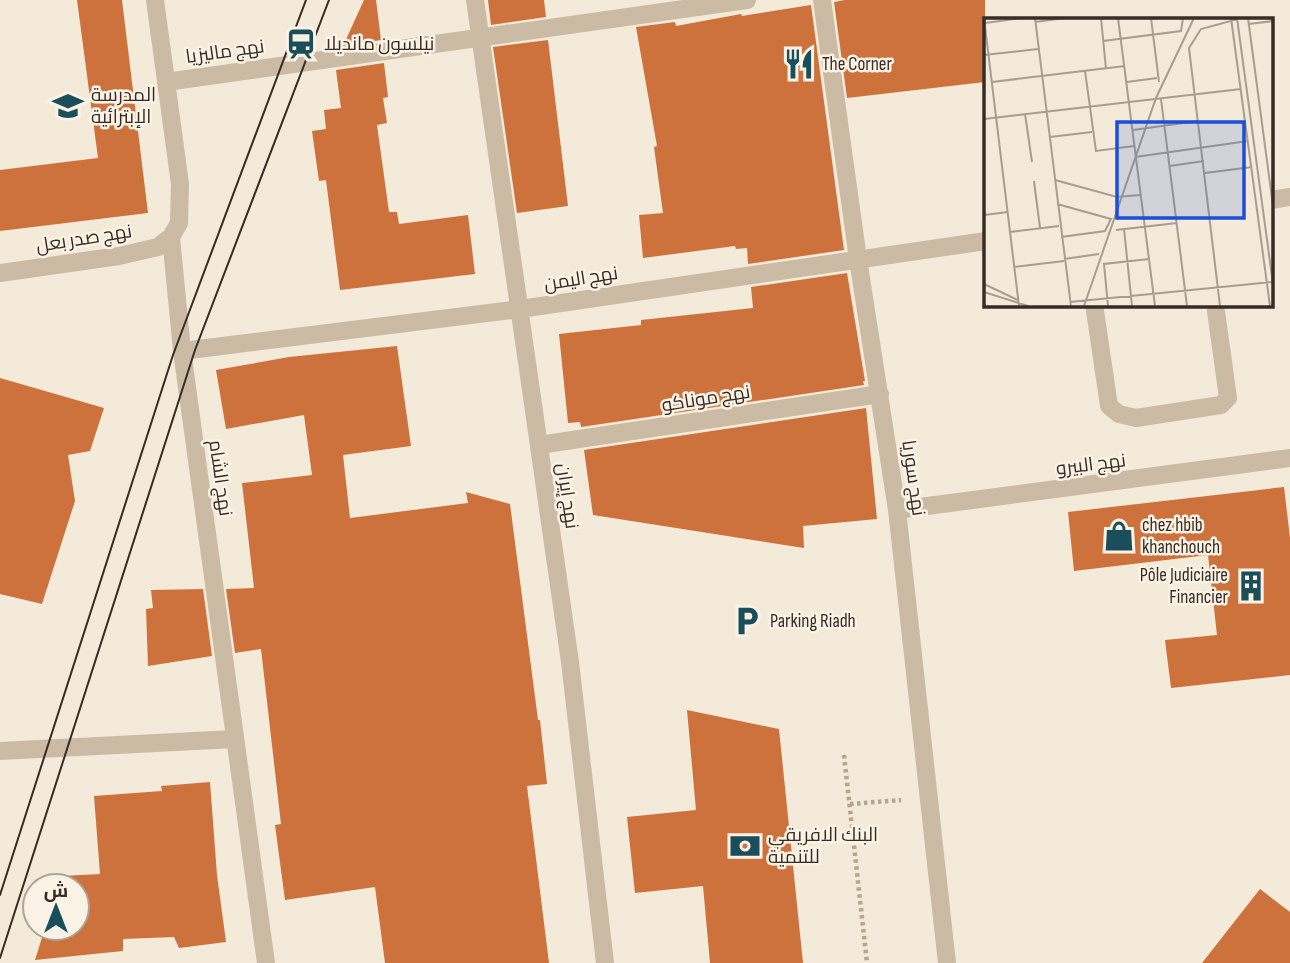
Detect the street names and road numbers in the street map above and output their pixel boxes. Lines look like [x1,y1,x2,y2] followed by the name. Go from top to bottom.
[184,35,266,70] street label: نهج ماليزيا
[34,220,134,259] street label: نهج صدر بعل
[542,262,620,297] street label: نهج اليمن
[660,381,752,418] street label: نهج موناكو
[202,438,237,518] street label: نهج الشام
[895,439,930,518] street label: نهج سوريا
[1055,449,1127,482] street label: نهج البيرو
[550,462,583,531] street label: نهج إيران

